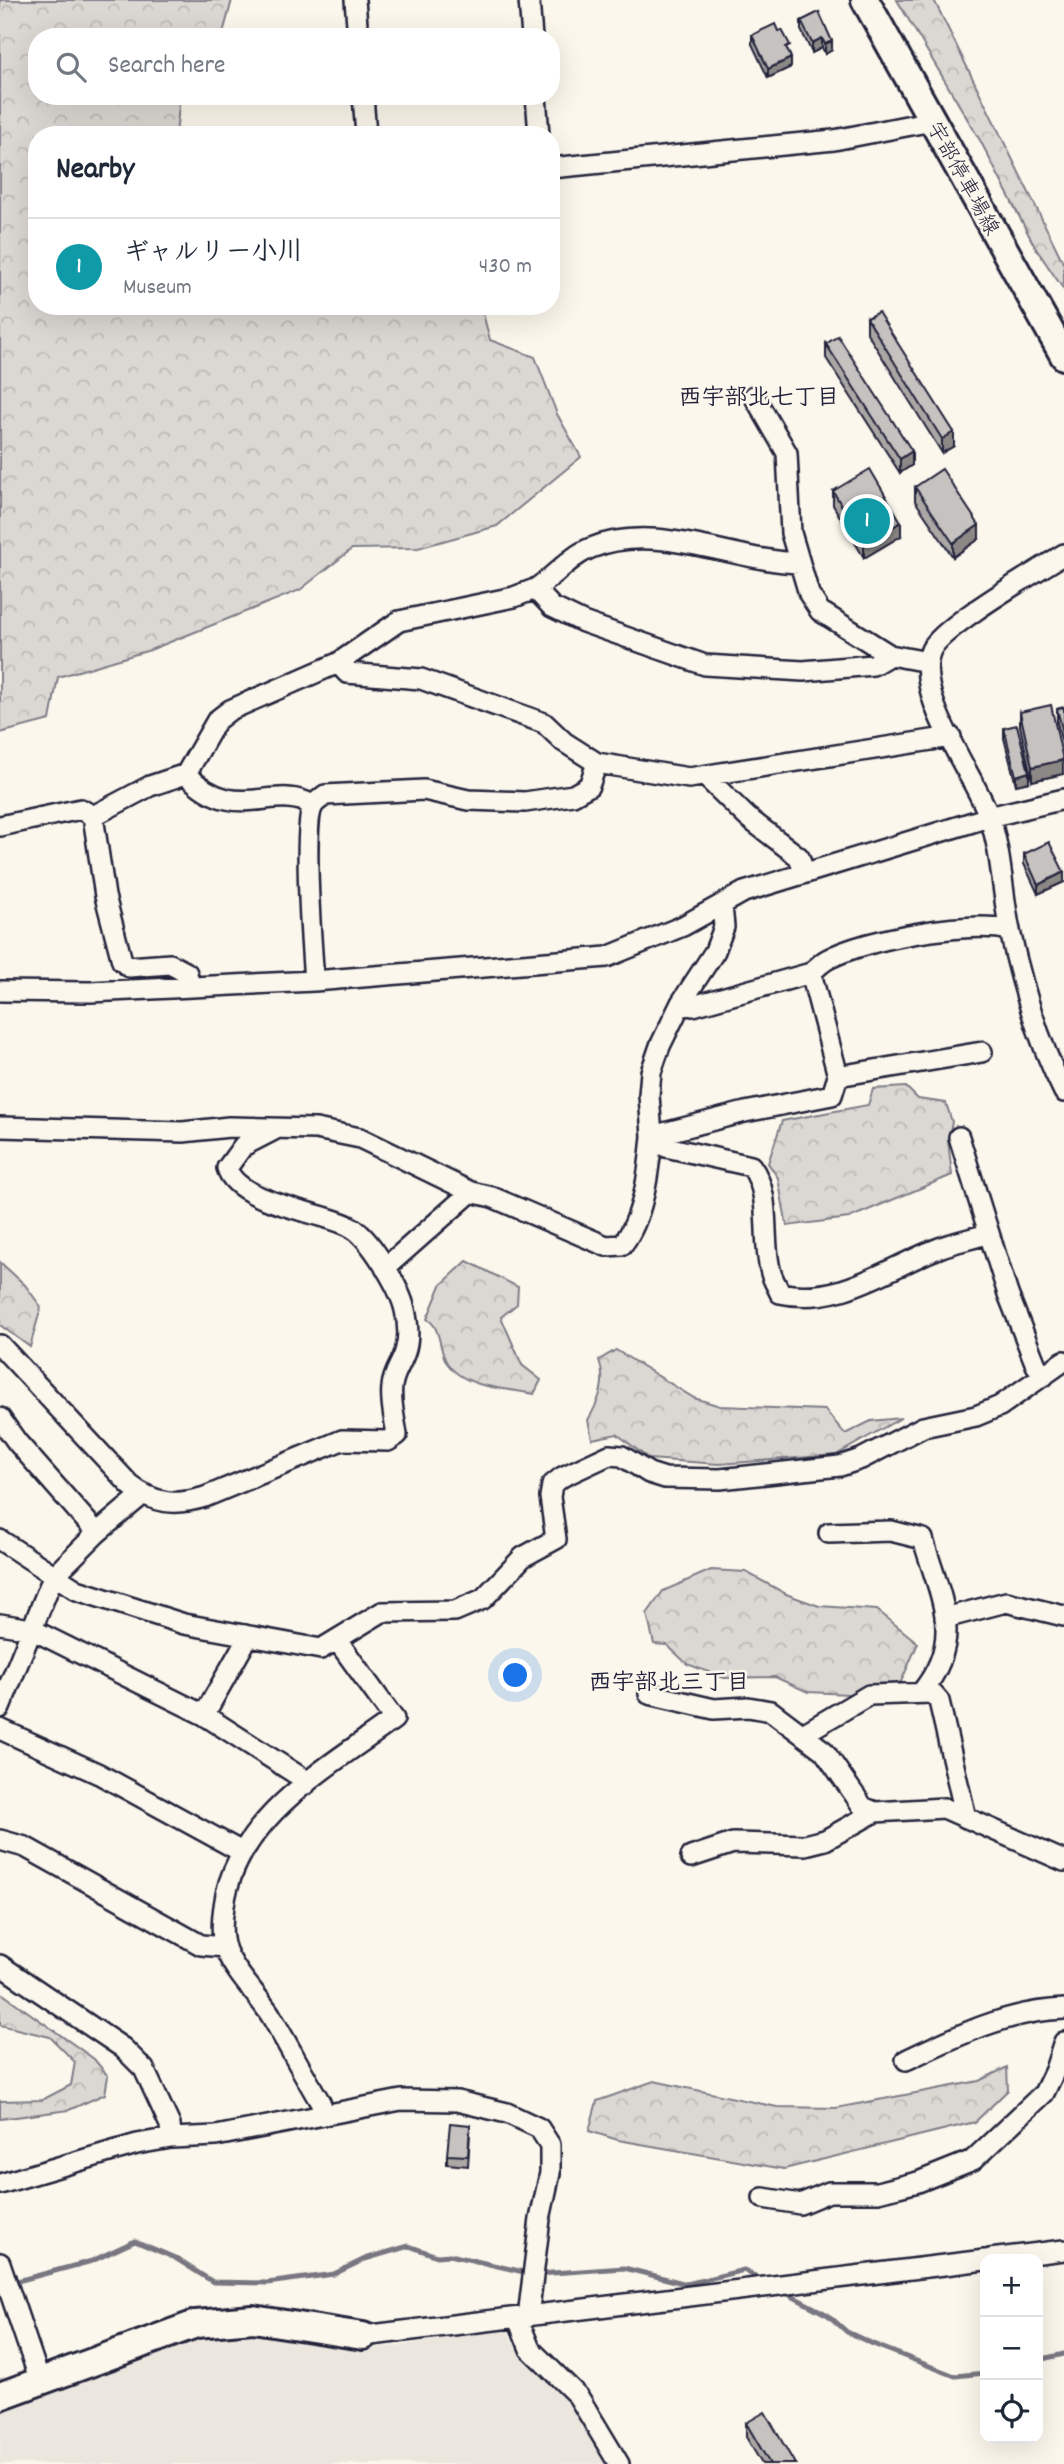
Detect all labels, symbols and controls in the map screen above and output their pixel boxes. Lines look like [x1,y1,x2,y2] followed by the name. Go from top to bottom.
[28,28,560,105] search box
[52,48,90,86] icon: search
[108,48,226,85] text: Search here
[918,117,1005,242] street label: 宇部停車場線
[56,150,134,193] text: Nearby
[123,235,303,272] text: ギャルリー小川
[76,251,82,284] text: 1
[479,251,532,284] text: 430 m
[123,272,192,305] text: Museum
[679,383,840,416] district label: 西宇部北七丁目
[844,495,890,547] pin: 1
[498,1658,532,1692] your location
[589,1668,750,1701] district label: 西宇部北三丁目
[980,2254,1043,2443] map controls
[980,2254,1043,2317] button: +
[980,2317,1043,2380] button: −
[980,2380,1043,2443] button: locate

